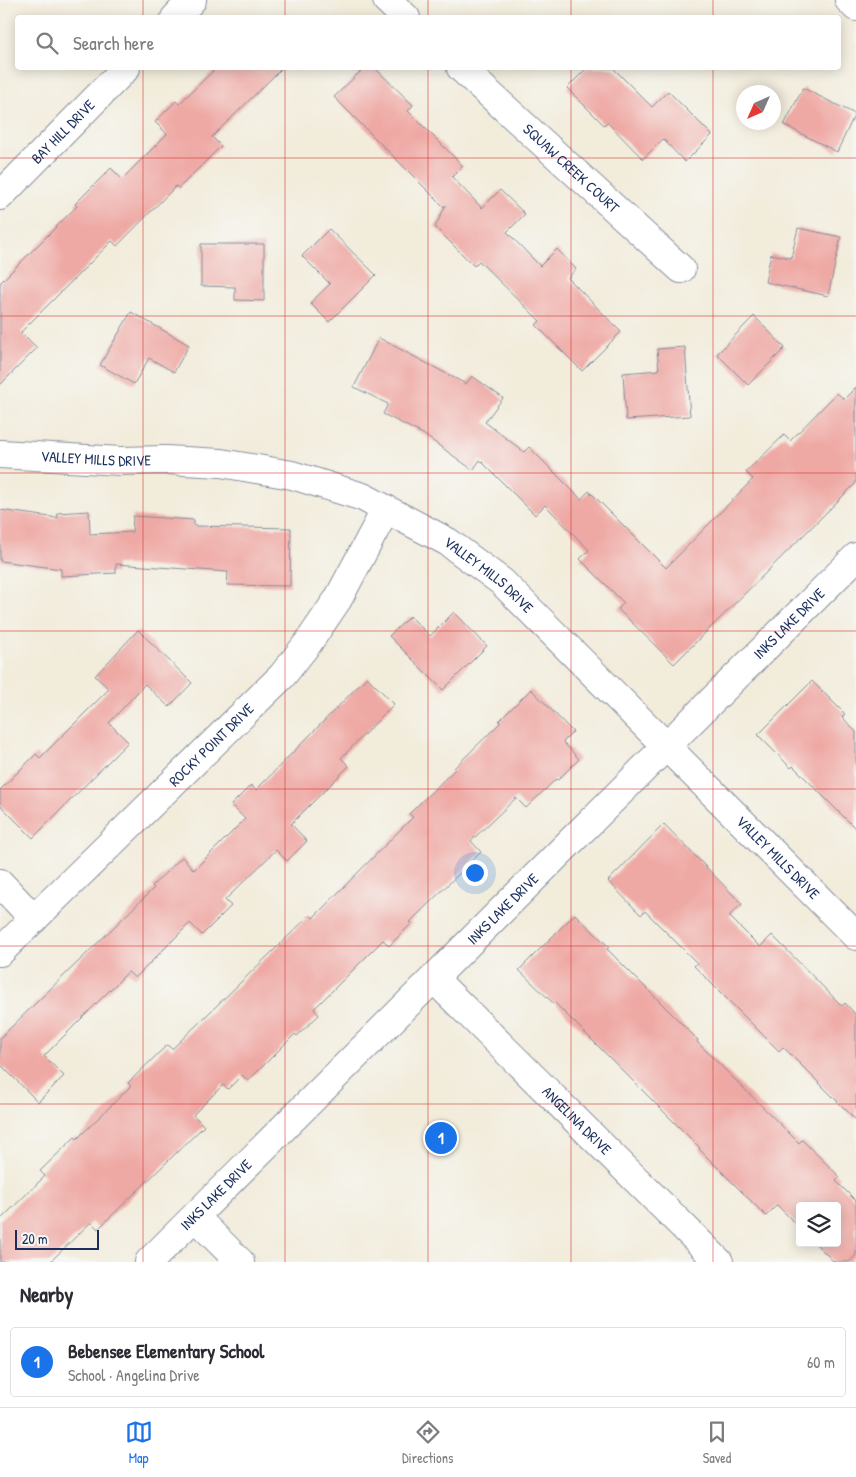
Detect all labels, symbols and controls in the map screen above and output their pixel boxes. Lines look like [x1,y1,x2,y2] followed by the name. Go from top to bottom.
[15,15,841,70] search box
[33,29,61,57] icon: search
[73,30,154,56] text: Search here
[736,85,781,130] north arrow
[26,94,100,168] street label: BAY HILL DRIVE
[519,119,625,218] street label: SQUAW CREEK COURT
[40,445,151,471] street label: VALLEY MILLS DRIVE
[440,531,538,618] street label: VALLEY MILLS DRIVE
[748,583,829,664] street label: INKS LAKE DRIVE
[164,698,259,791] street label: ROCKY POINT DRIVE
[732,811,825,904] street label: VALLEY MILLS DRIVE
[462,860,488,886] your location
[462,868,543,949] street label: INKS LAKE DRIVE
[538,1081,616,1160] street label: ANGELINA DRIVE
[425,1119,457,1157] pin: 1
[176,1154,257,1235] street label: INKS LAKE DRIVE
[796,1202,841,1247] map controls
[796,1202,841,1247] button: layers
[15,1227,99,1250] scale bar
[22,1229,48,1248] text: 20 m
[20,1280,73,1309] text: Nearby
[68,1338,264,1364] text: Bebensee Elementary School
[34,1351,40,1373] text: 1
[807,1351,835,1373] text: 60 m
[68,1364,200,1386] text: School · Angelina Drive
[125,1418,153,1467] tab: Map
[402,1418,453,1467] tab: Directions
[703,1418,731,1467] tab: Saved

